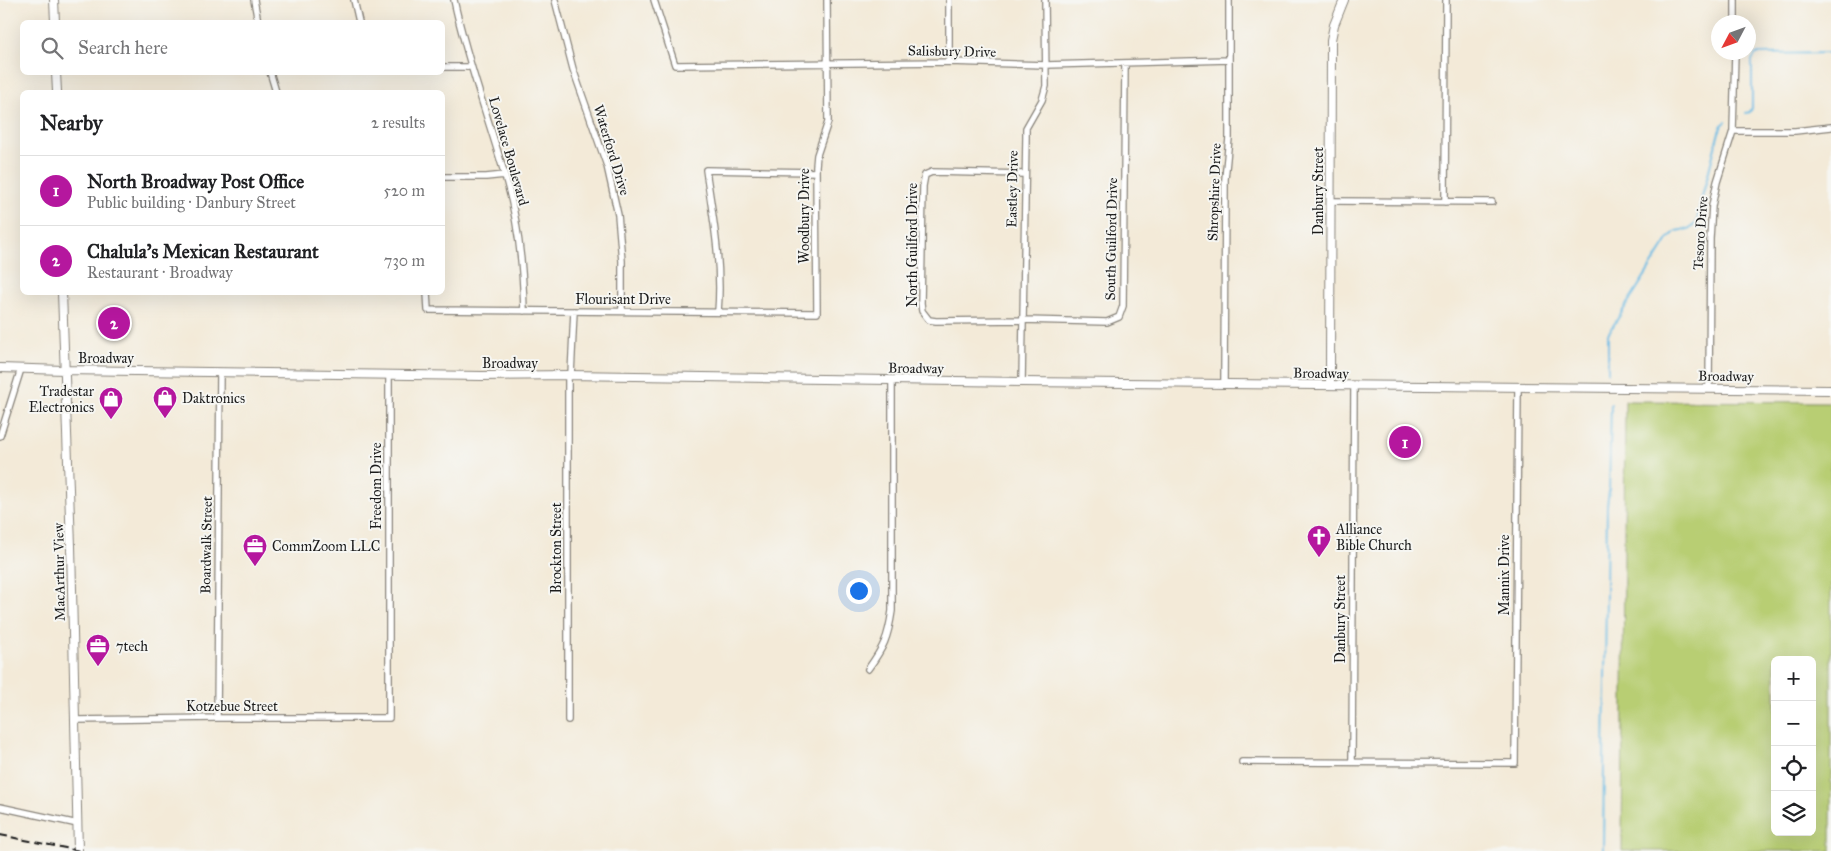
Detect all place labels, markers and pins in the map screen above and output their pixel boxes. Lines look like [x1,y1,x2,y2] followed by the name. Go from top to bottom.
[98,304,130,342] pin: 2
[29,383,95,416] place label: Tradestar Electronics
[152,385,178,419] shop icon: Daktronics
[98,386,124,420] shop icon: Tradestar Electronics
[182,390,245,407] place label: Daktronics
[1389,423,1421,461] pin: 1
[1335,521,1412,554] place label: Alliance Bible Church
[1306,524,1332,558] church icon: Alliance Bible Church
[242,533,268,567] office icon: CommZoom LLC
[272,538,380,555] place label: CommZoom LLC
[85,633,111,667] office icon: 7tech
[116,638,148,655] place label: 7tech

